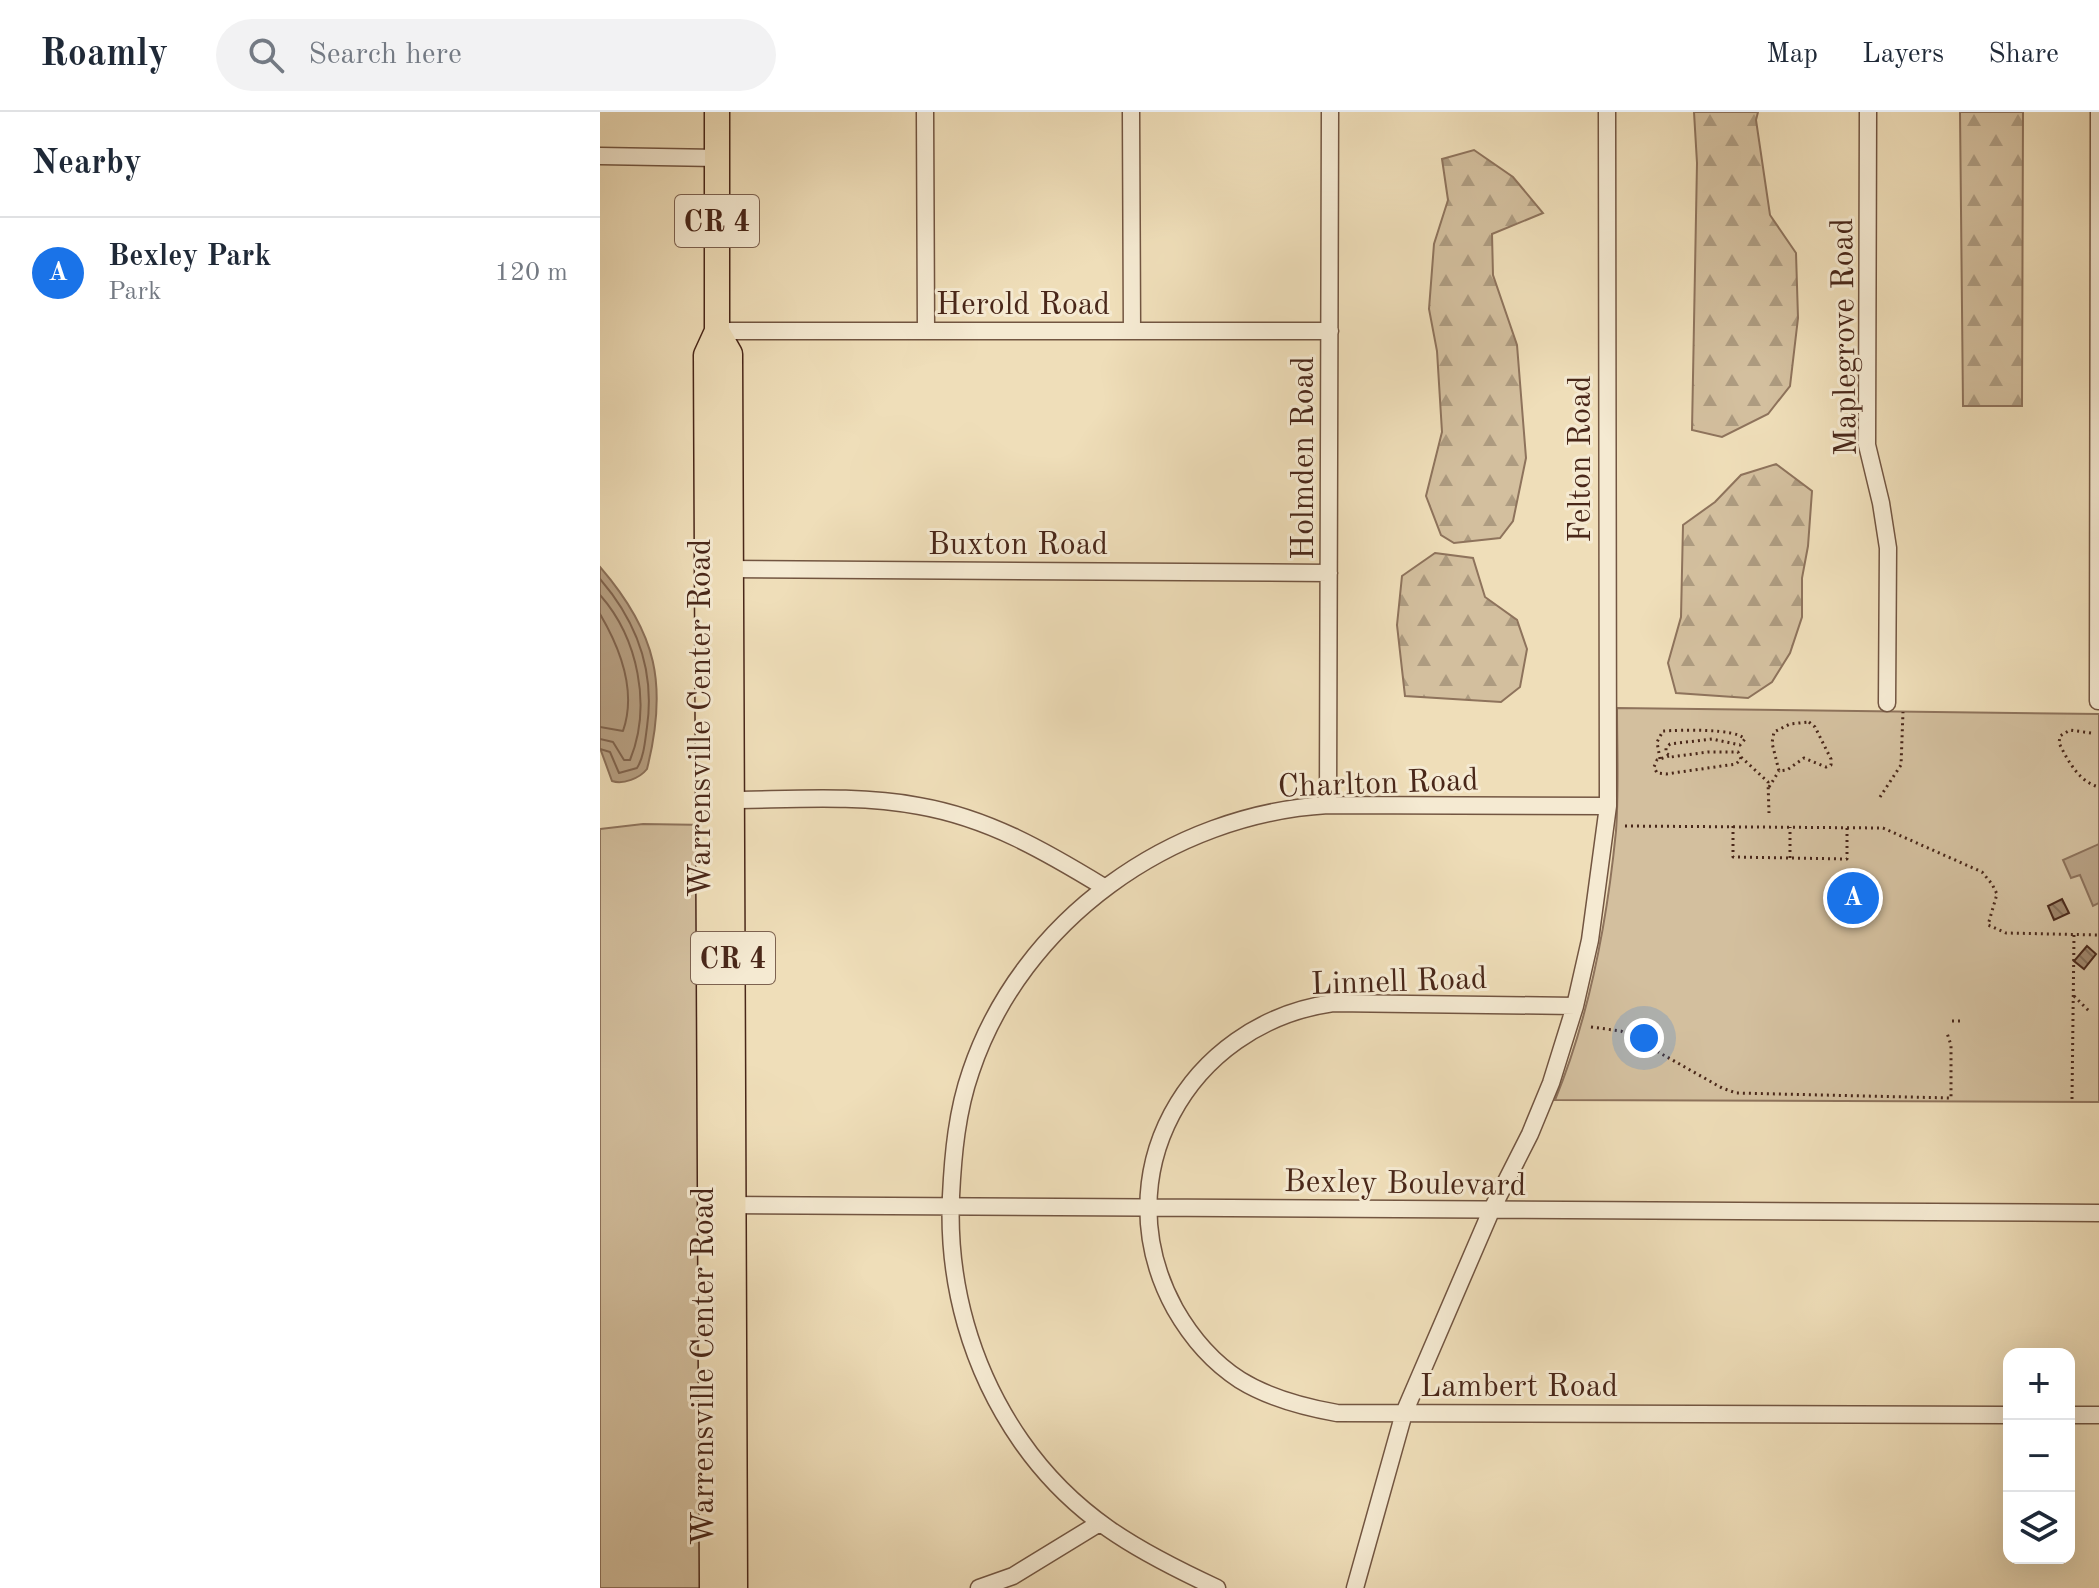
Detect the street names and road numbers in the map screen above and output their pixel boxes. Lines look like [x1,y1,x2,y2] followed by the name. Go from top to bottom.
[675,195,759,247] road number: CR 4
[1828,218,1864,456] street label: Maplegrove Road
[936,290,1110,322] street label: Herold Road
[1289,356,1321,560] street label: Holmden Road
[1566,375,1598,543] street label: Felton Road
[928,530,1108,562] street label: Buxton Road
[686,539,718,897] street label: Warrensville Center Road
[1277,765,1479,804] street label: Charlton Road
[691,932,775,984] road number: CR 4
[1310,964,1488,1002] street label: Linnell Road
[1283,1167,1527,1203] street label: Bexley Boulevard
[689,1187,721,1545] street label: Warrensville Center Road
[1420,1372,1618,1404] street label: Lambert Road

